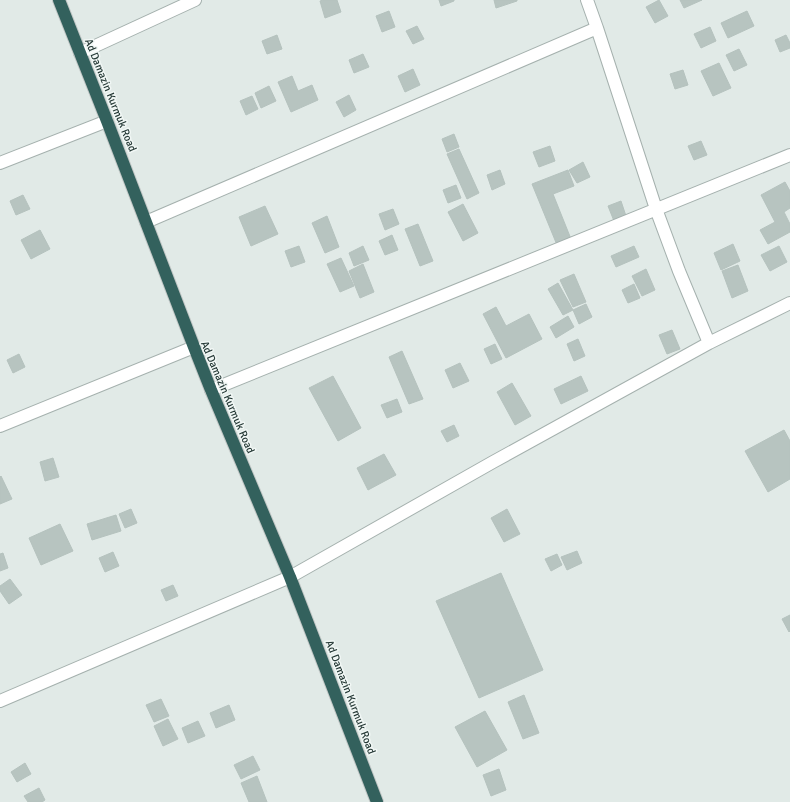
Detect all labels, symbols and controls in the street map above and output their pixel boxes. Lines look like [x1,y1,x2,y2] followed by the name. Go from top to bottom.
[82,37,139,154] street label: Ad Damazin Kurmuk Road
[198,339,257,456] street label: Ad Damazin Kurmuk Road
[323,638,378,756] street label: Ad Damazin Kurmuk Road

